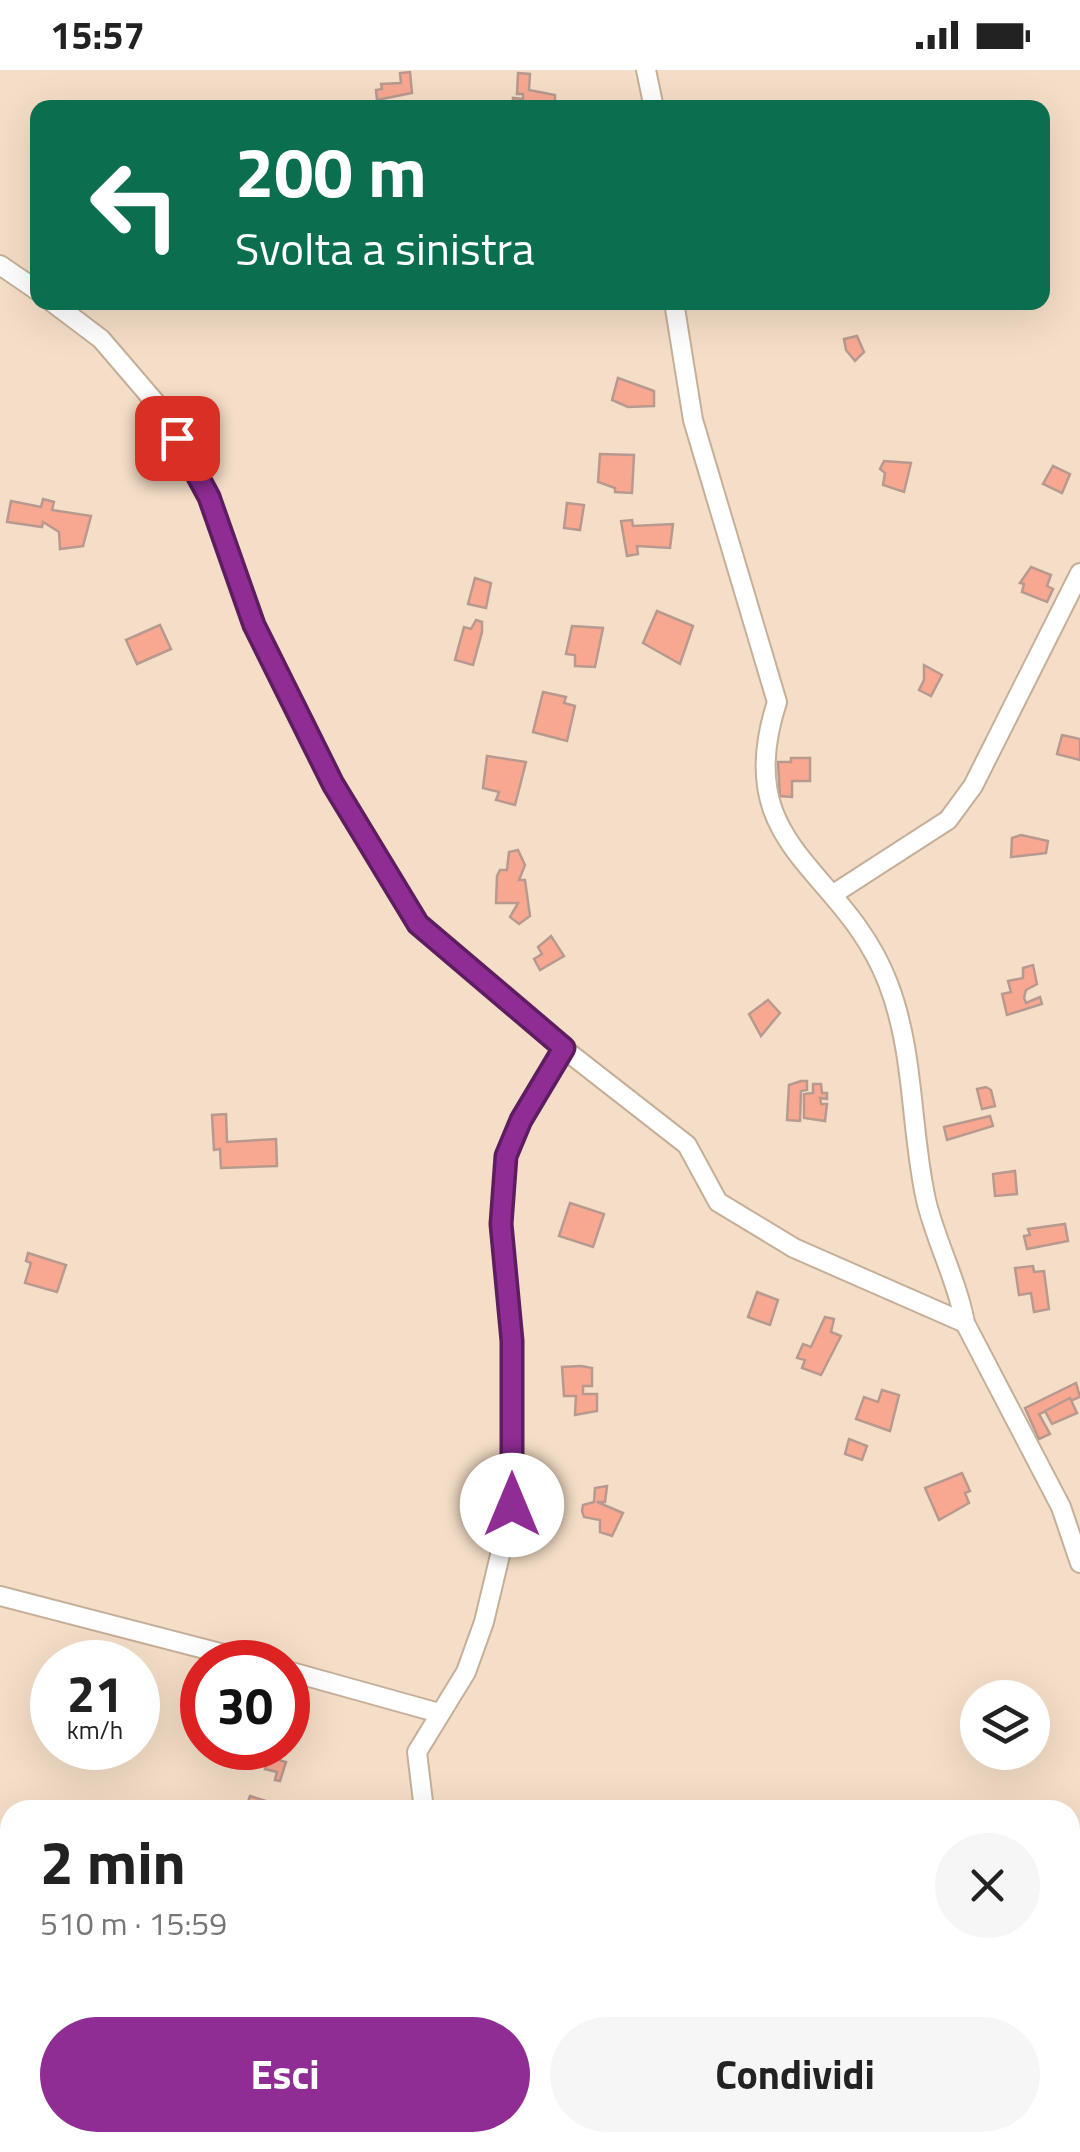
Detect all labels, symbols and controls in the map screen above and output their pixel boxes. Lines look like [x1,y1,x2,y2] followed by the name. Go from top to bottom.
[50,6,145,64] text: 15:57
[235,118,427,224] text: 200 m
[70,140,200,270] icon: left
[235,214,535,282] text: Svolta a sinistra
[135,396,220,481] pin
[150,411,205,466] icon: arrive
[460,1453,564,1557] position arrow
[180,1640,310,1770] speed limit sign: 30
[67,1655,123,1731] text: 21
[960,1680,1050,1770] map controls
[960,1680,1050,1770] button: layers
[67,1711,123,1749] text: km/h
[40,1816,186,1907] text: 2 min
[935,1833,1040,1938] button: close
[40,1899,227,1947] text: 510 m · 15:59
[40,2017,530,2132] button: Esci
[550,2017,1040,2132] button: Condividi

